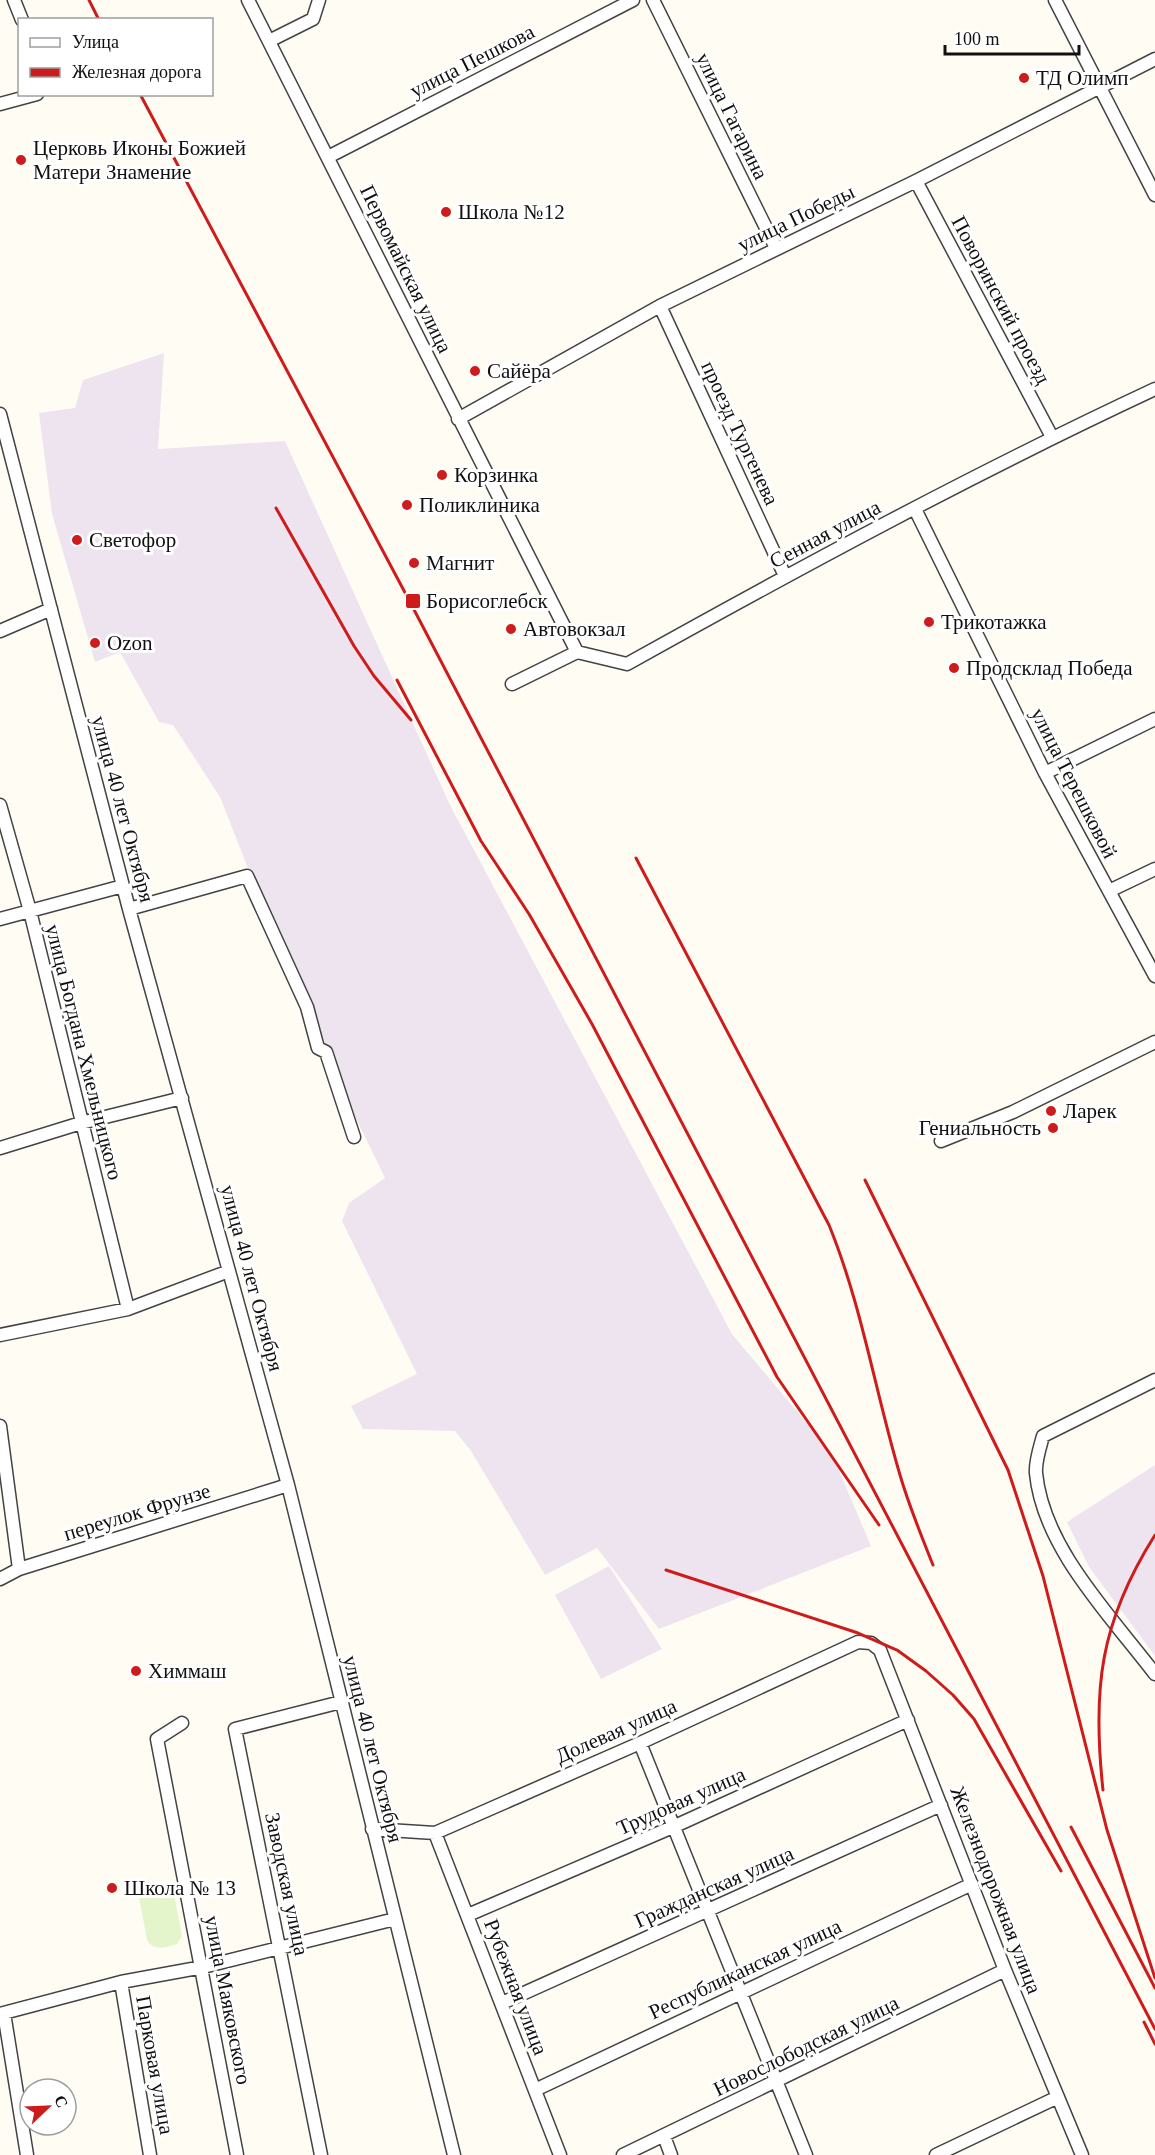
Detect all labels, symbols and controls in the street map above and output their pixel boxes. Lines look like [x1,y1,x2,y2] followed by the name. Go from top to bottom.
[18,18,213,96] legend
[945,18,1078,56] scale bar
[406,19,539,103] street label: улица Пешкова
[954,29,1000,49] text: 100 m
[72,32,119,52] text: Улица
[691,49,773,184] street label: улица Гагарина
[72,62,201,82] text: Железная дорога
[1036,66,1129,90] place label: ТД Олимп
[1017,71,1031,85] marker: ТД Олимп
[33,136,246,184] place label: Церковь Иконы Божией Матери Знамение
[14,153,28,167] marker: Церковь Иконы Божией Матери Знамение
[734,179,858,257] street label: улица Победы
[355,181,457,357] street label: Первомайская улица
[458,200,565,224] place label: Школа №12
[439,205,453,219] marker: Школа №12
[947,212,1056,388] street label: Поворинский проезд
[696,357,784,509] street label: проезд Тургенева
[487,359,551,383] place label: Сайёра
[468,364,482,378] marker: Сайёра
[454,463,539,487] place label: Корзинка
[435,468,449,482] marker: Корзинка
[419,493,540,517] place label: Поликлиника
[765,494,885,573] street label: Сенная улица
[400,498,414,512] marker: Поликлиника
[89,528,176,552] place label: Светофор
[70,533,84,547] marker: Светофор
[426,551,494,575] place label: Магнит
[407,556,421,570] marker: Магнит
[426,589,548,613] place label: Борисоглебск
[404,592,422,610] marker: Борисоглебск
[941,610,1047,634] place label: Трикотажка
[922,615,936,629] marker: Трикотажка
[523,617,625,641] place label: Автовокзал
[504,622,518,636] marker: Автовокзал
[107,631,153,655] place label: Ozon
[88,636,102,650] marker: Ozon
[966,656,1133,680] place label: Продсклад Победа
[947,661,961,675] marker: Продсклад Победа
[1026,704,1122,862] street label: улица Терешковой
[87,713,160,905] street label: улица 40 лет Октября
[41,922,127,1182] street label: улица Богдана Хмельницкого
[1063,1099,1117,1123] place label: Ларек
[1044,1104,1058,1118] marker: Ларек
[919,1116,1041,1140] place label: Гениальность
[1046,1121,1060,1135] marker: Гениальность
[216,1182,289,1374] street label: улица 40 лет Октября
[61,1478,213,1546] street label: переулок Фрунзе
[338,1653,408,1845] street label: улица 40 лет Октября
[148,1659,226,1683] place label: Химмаш
[129,1664,143,1678] marker: Химмаш
[552,1693,681,1768] street label: Долевая улица
[613,1762,750,1840] street label: Трудовая улица
[945,1783,1047,1998] street label: Железнодорожная улица
[260,1810,314,1958] street label: Заводская улица
[631,1841,798,1933] street label: Гражданская улица
[124,1876,236,1900] place label: Школа № 13
[105,1881,119,1895] marker: Школа № 13
[200,1913,256,2087] street label: улица Маяковского
[645,1914,846,2024] street label: Республиканская улица
[479,1916,553,2059] street label: Рубежная улица
[709,1990,903,2101] street label: Новослободская улица
[131,1994,179,2137] street label: Парковая улица
[18,2077,78,2137] north arrow
[51,2093,71,2110] text: С

